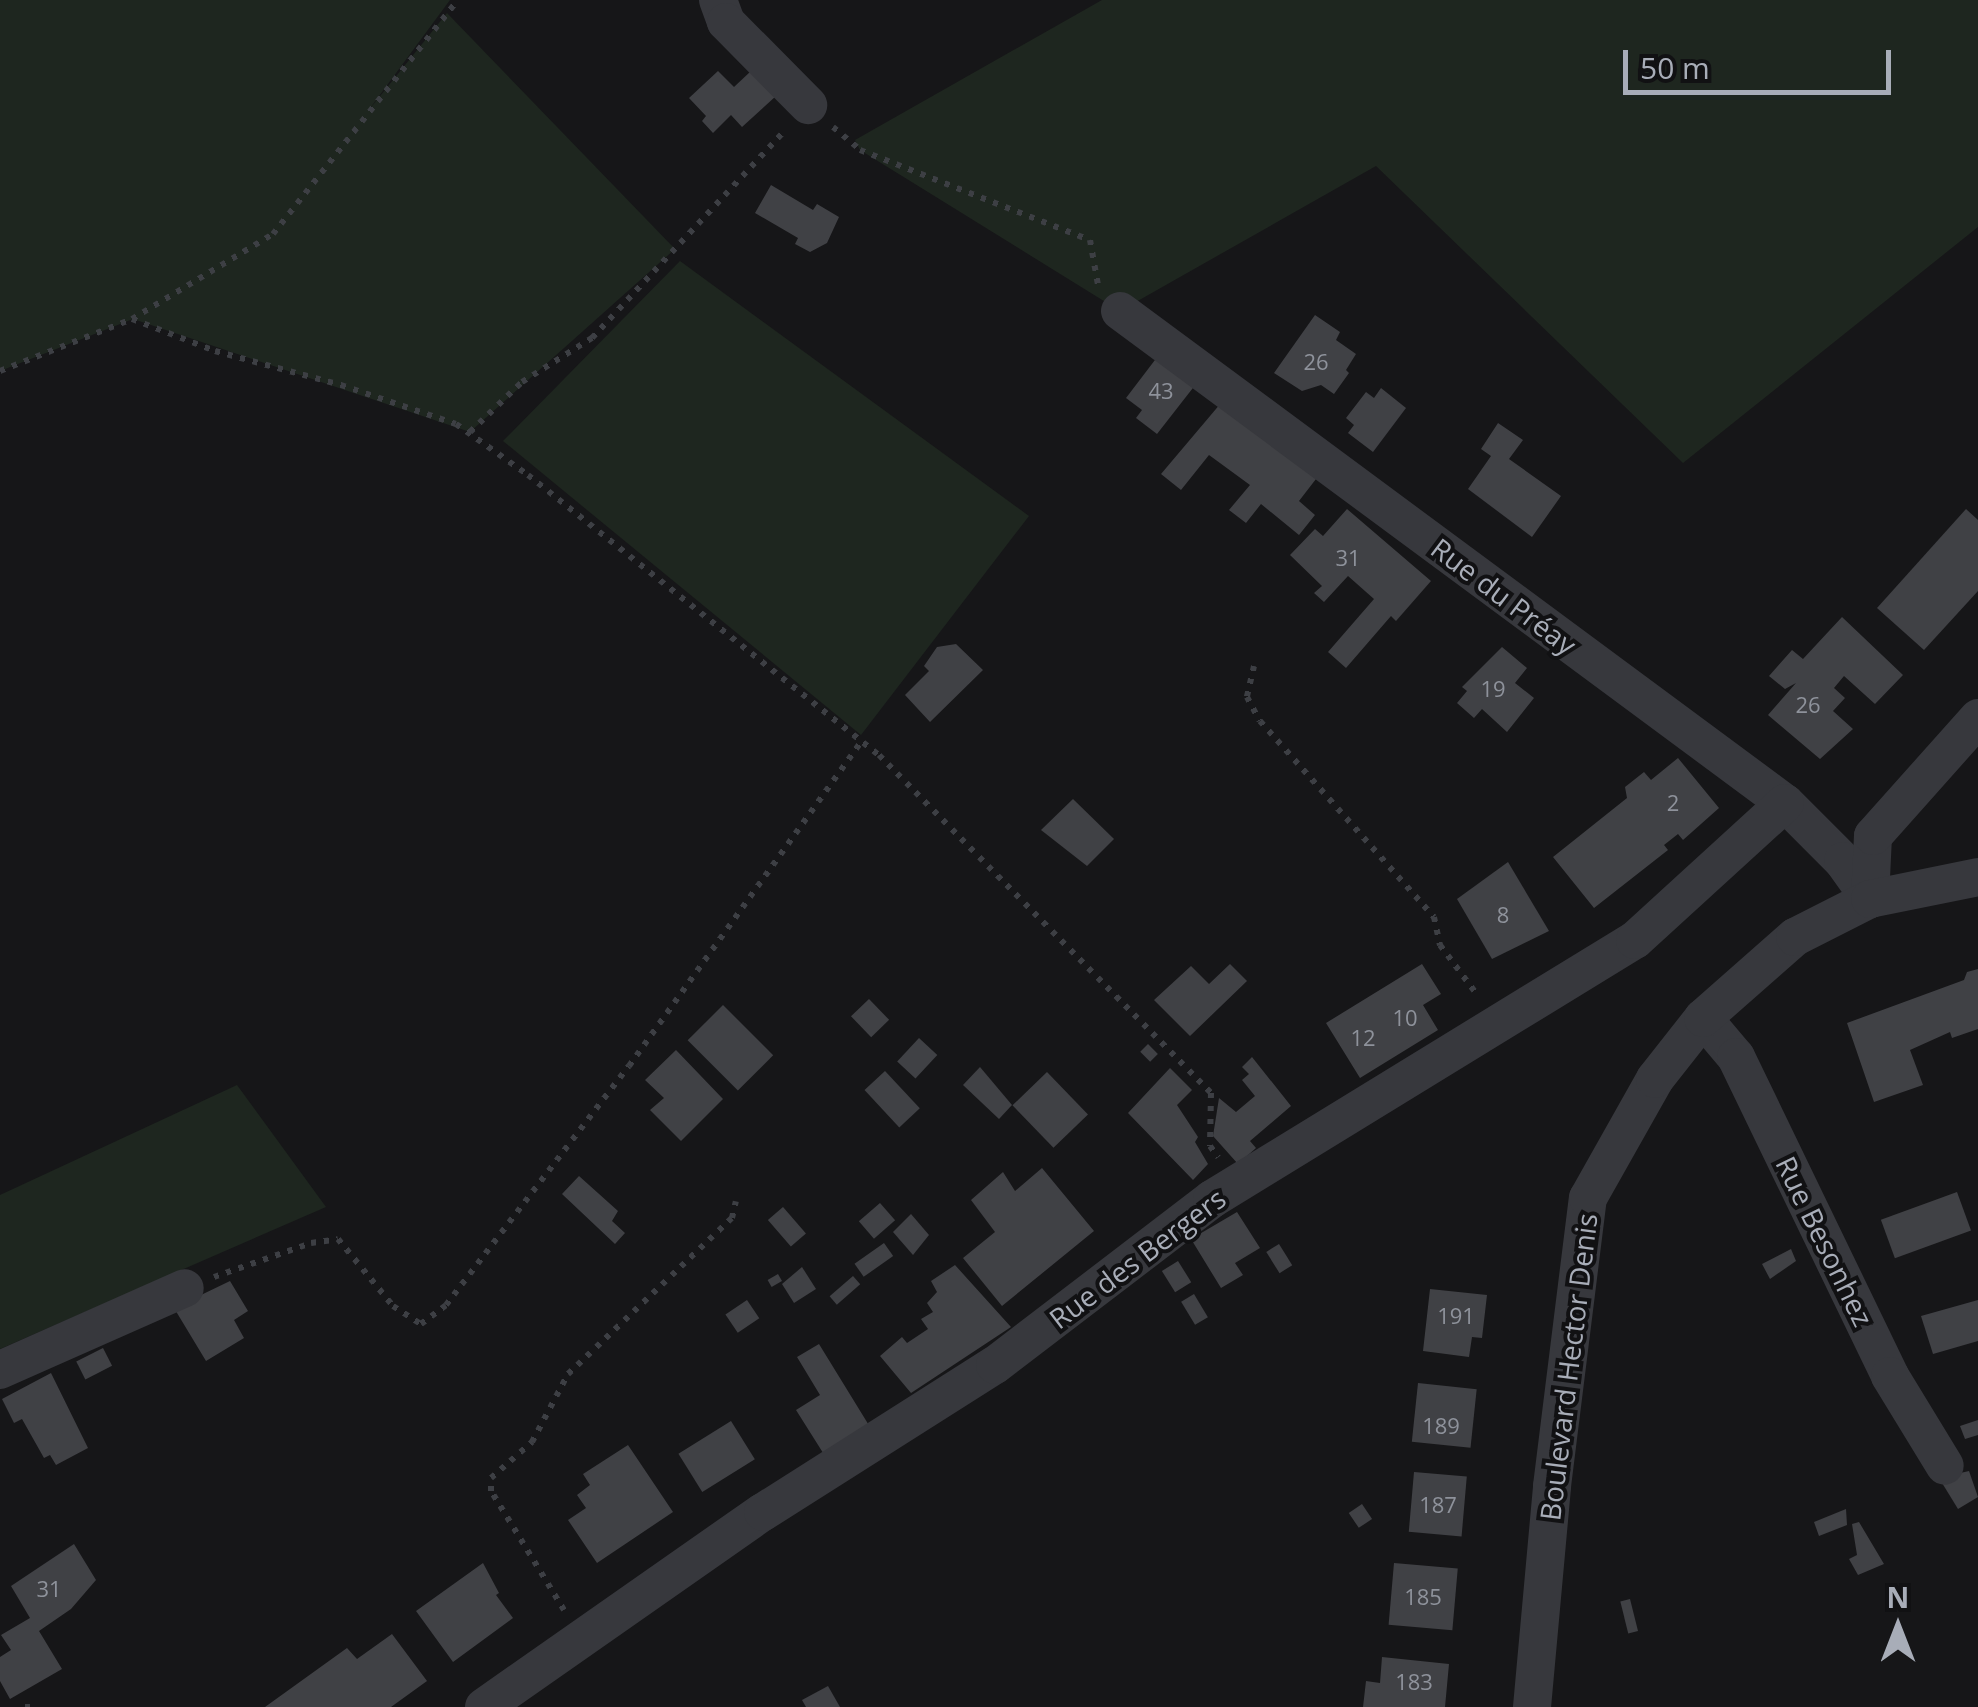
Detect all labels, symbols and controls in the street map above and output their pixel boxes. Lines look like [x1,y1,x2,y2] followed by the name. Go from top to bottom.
[1628,30,1896,92] scale bar
[1640,47,1710,88] text: 50 m
[1303,349,1329,375] house number: 26
[1148,378,1174,404] house number: 43
[1425,531,1583,661] street label: Rue du Préay
[1335,545,1361,571] house number: 31
[1480,676,1506,702] house number: 19
[1795,692,1821,718] house number: 26
[1667,790,1679,816] house number: 2
[1497,902,1509,928] house number: 8
[1392,1005,1418,1031] house number: 10
[1350,1025,1376,1051] house number: 12
[1769,1151,1881,1331] street label: Rue Besonhez
[1042,1181,1232,1335] street label: Rue des Bergers
[1532,1211,1604,1523] street label: Boulevard Hector Denis
[1437,1303,1475,1329] house number: 191
[1422,1413,1460,1439] house number: 189
[1419,1492,1457,1518] house number: 187
[36,1576,62,1602] house number: 31
[1848,1577,1948,1677] north arrow
[1887,1578,1909,1616] text: N
[1404,1584,1442,1610] house number: 185
[1395,1669,1433,1695] house number: 183

